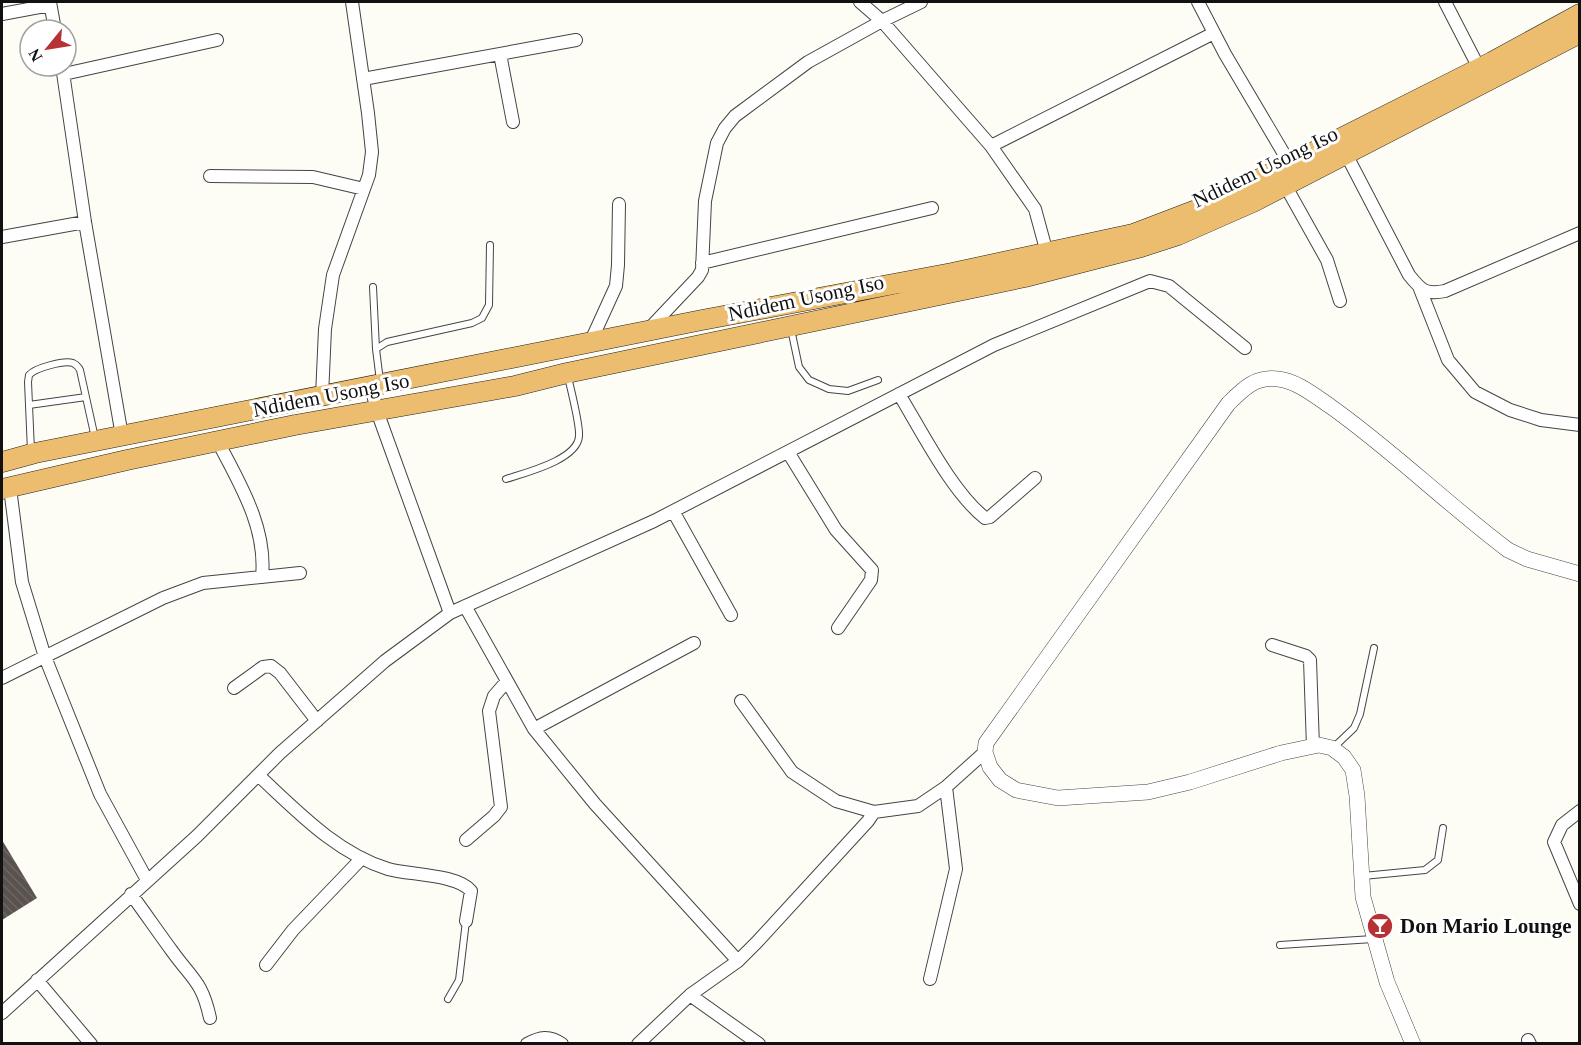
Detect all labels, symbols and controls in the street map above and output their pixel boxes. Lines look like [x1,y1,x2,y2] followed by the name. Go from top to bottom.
[18,18,78,78] north arrow
[25,46,46,65] text: N
[1188,121,1342,213] street label: Ndidem Usong Iso
[726,270,886,326] street label: Ndidem Usong Iso
[251,368,411,422] street label: Ndidem Usong Iso
[1365,911,1395,941] bar icon: Don Mario Lounge
[1400,914,1572,938] place label: Don Mario Lounge

